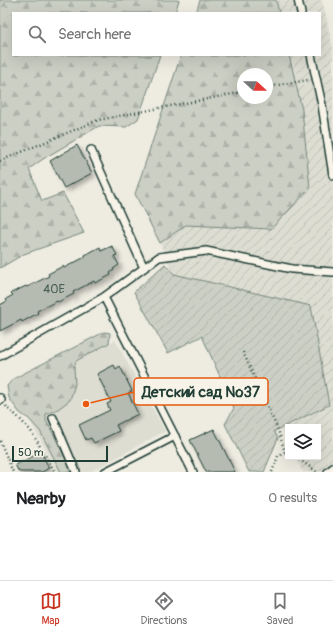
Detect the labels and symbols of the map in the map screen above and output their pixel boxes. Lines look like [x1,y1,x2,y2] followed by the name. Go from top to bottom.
[237,68,273,104] north arrow
[43,282,65,297] house number: 40Е
[134,378,268,405] callout: Детский сад №37
[141,383,260,402] text: Детский сад №37
[12,444,108,463] scale bar

